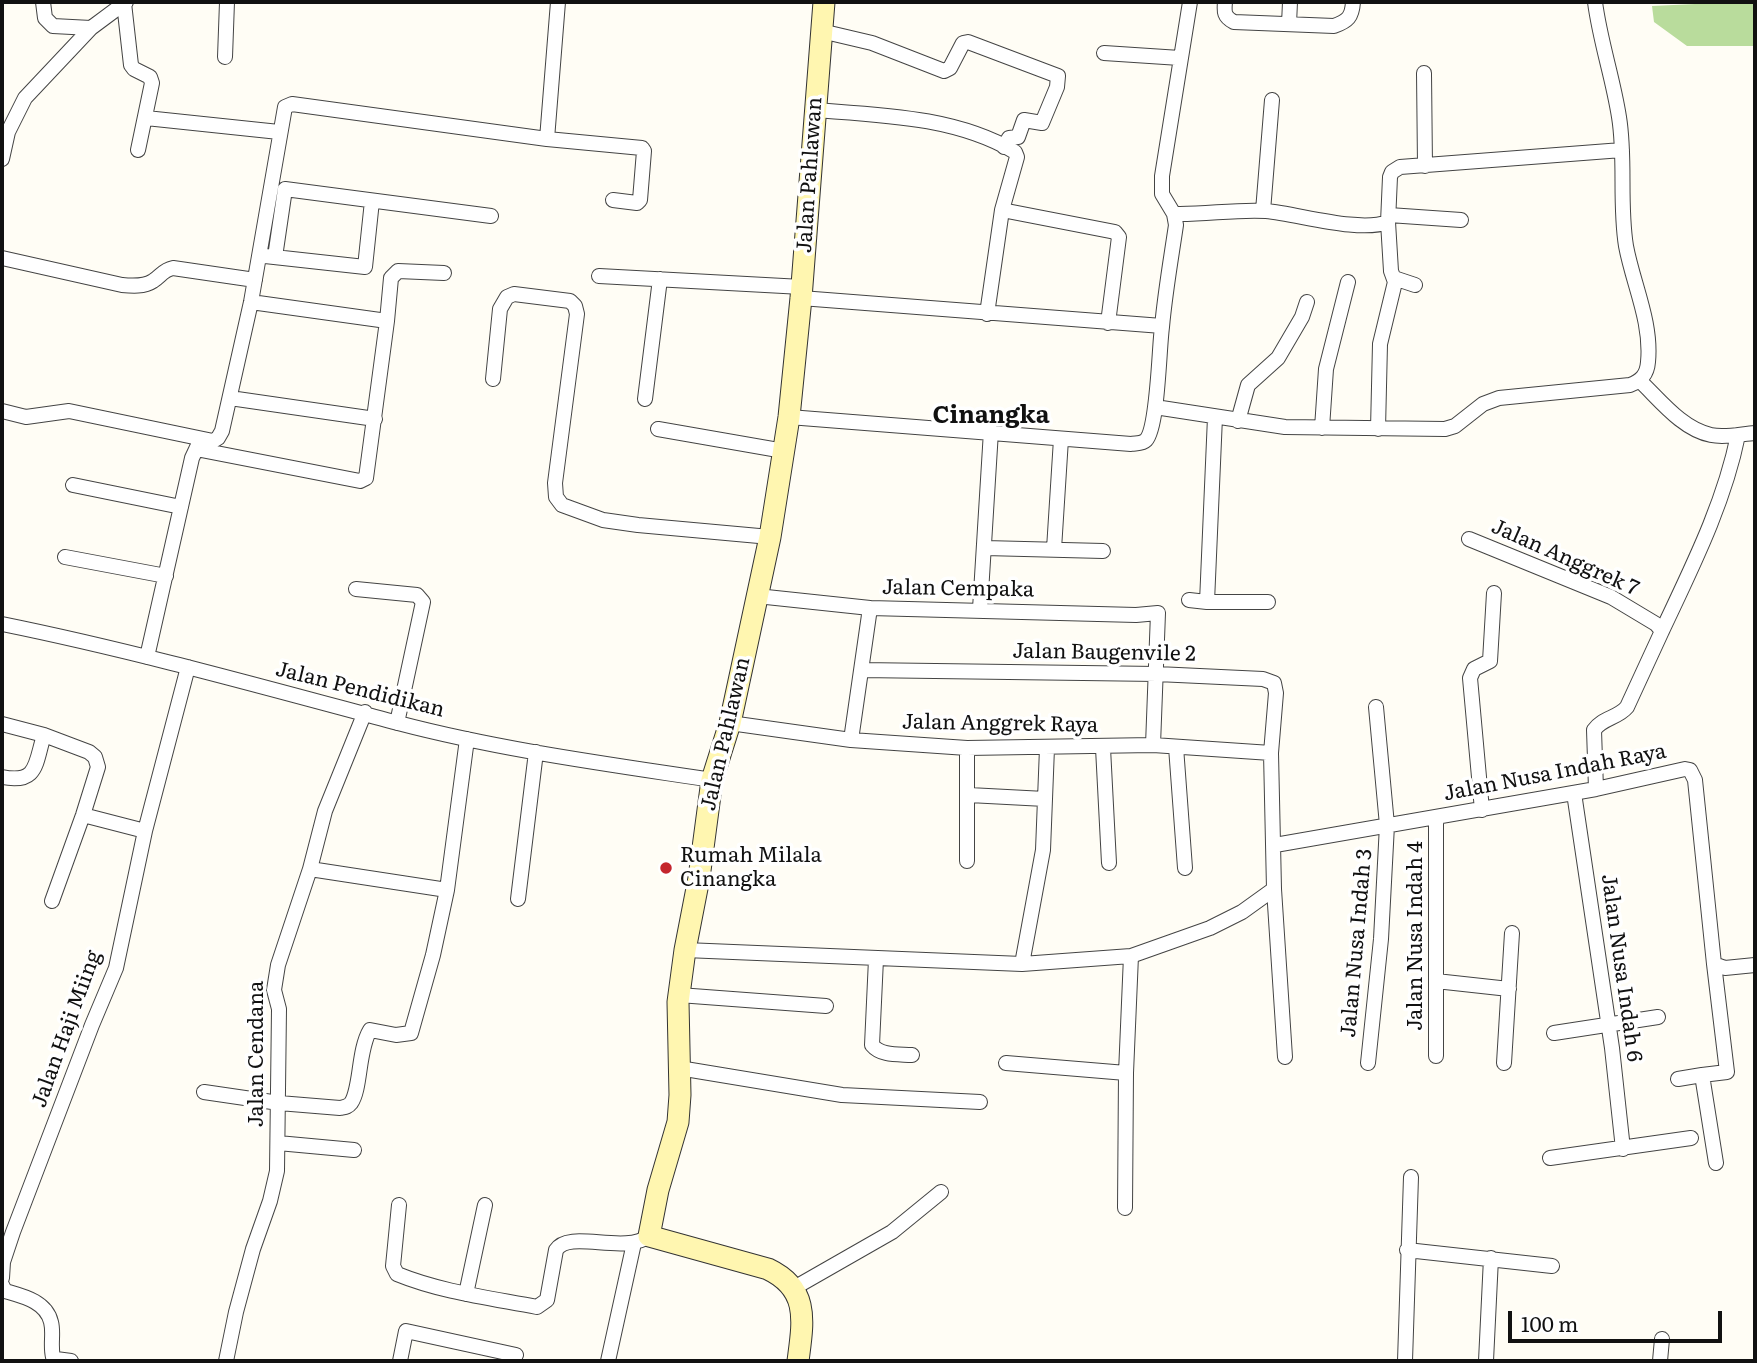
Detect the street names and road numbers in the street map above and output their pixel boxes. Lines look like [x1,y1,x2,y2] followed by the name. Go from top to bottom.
[792,96,828,254] street label: Jalan Pahlawan
[1487,514,1643,602] street label: Jalan Anggrek 7
[882,575,1034,603] street label: Jalan Cempaka
[1012,639,1196,667] street label: Jalan Baugenvile 2
[696,655,756,813] street label: Jalan Pahlawan
[273,657,447,723] street label: Jalan Pendidikan
[902,710,1098,738] street label: Jalan Anggrek Raya
[1442,739,1668,807] street label: Jalan Nusa Indah Raya
[1403,841,1429,1031] street label: Jalan Nusa Indah 4
[1336,848,1378,1038] street label: Jalan Nusa Indah 3
[1595,872,1647,1064] street label: Jalan Nusa Indah 6
[27,947,107,1111] street label: Jalan Haji Miing
[244,981,270,1127] street label: Jalan Cendana

